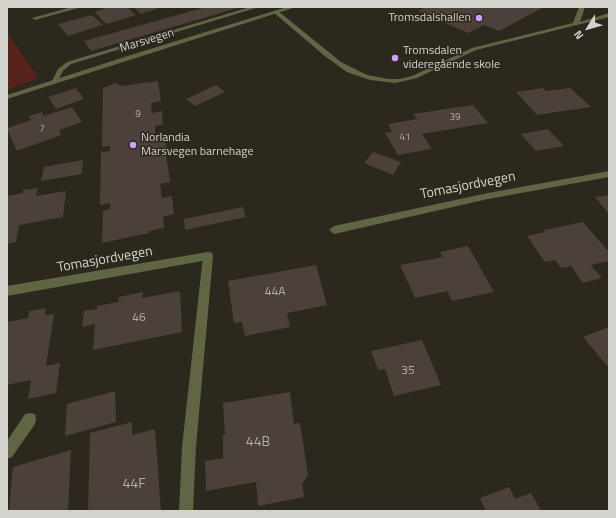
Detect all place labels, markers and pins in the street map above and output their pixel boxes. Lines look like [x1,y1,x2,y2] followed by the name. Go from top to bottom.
[389,11,471,25] place label: Tromsdalshallen
[474,13,484,23] marker: Tromsdalshallen
[403,44,500,72] place label: Tromsdalen videregående skole
[390,53,400,63] marker: Tromsdalen videregående skole
[141,131,253,159] place label: Norlandia Marsvegen barnehage
[128,140,138,150] marker: Norlandia Marsvegen barnehage

